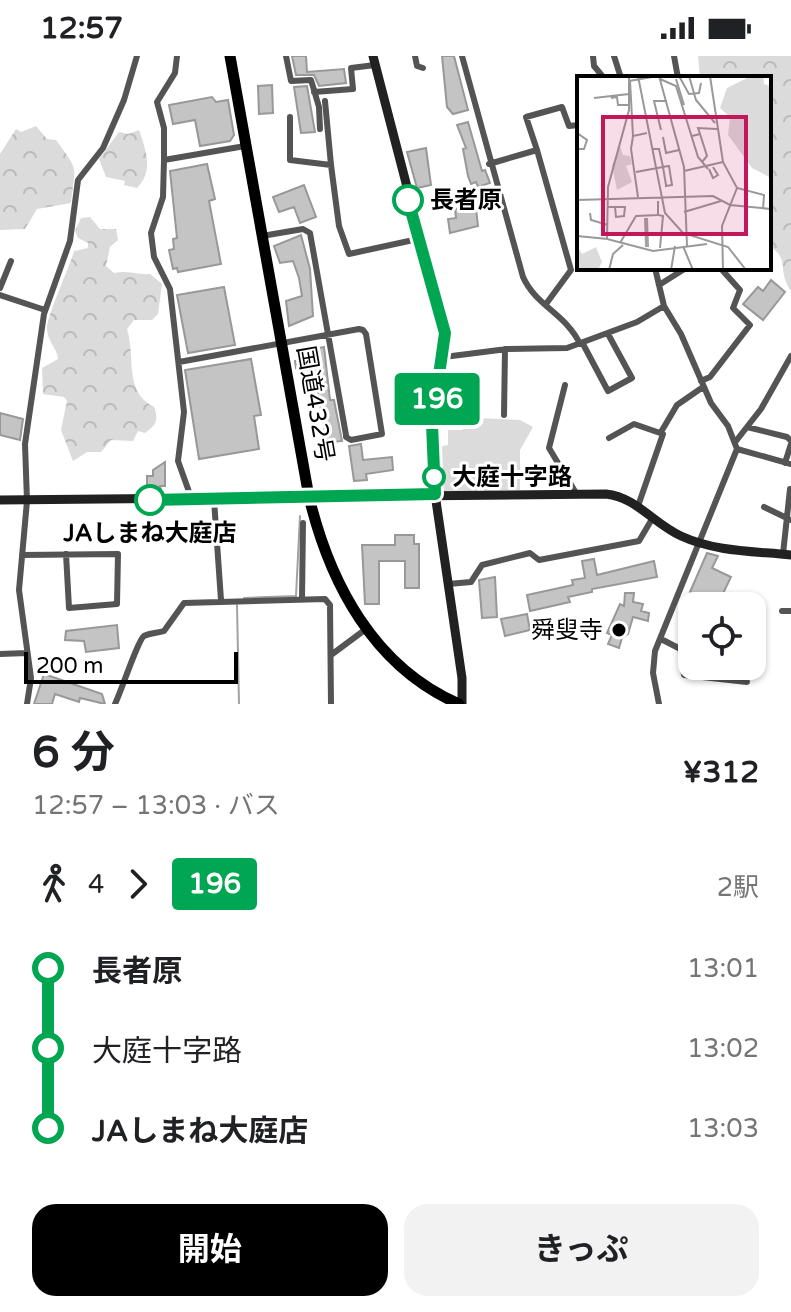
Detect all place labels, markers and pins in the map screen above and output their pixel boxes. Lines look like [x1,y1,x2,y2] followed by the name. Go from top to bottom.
[393,185,423,215] marker: 長者原
[430,186,502,215] place label: 長者原
[452,463,572,492] place label: 大庭十字路
[423,466,445,488] marker: 大庭十字路
[135,485,165,515] marker: JAしまね大庭店
[62,519,237,548] place label: JAしまね大庭店
[531,616,603,645] place label: 舜叟寺
[610,621,628,639] marker: 舜叟寺

